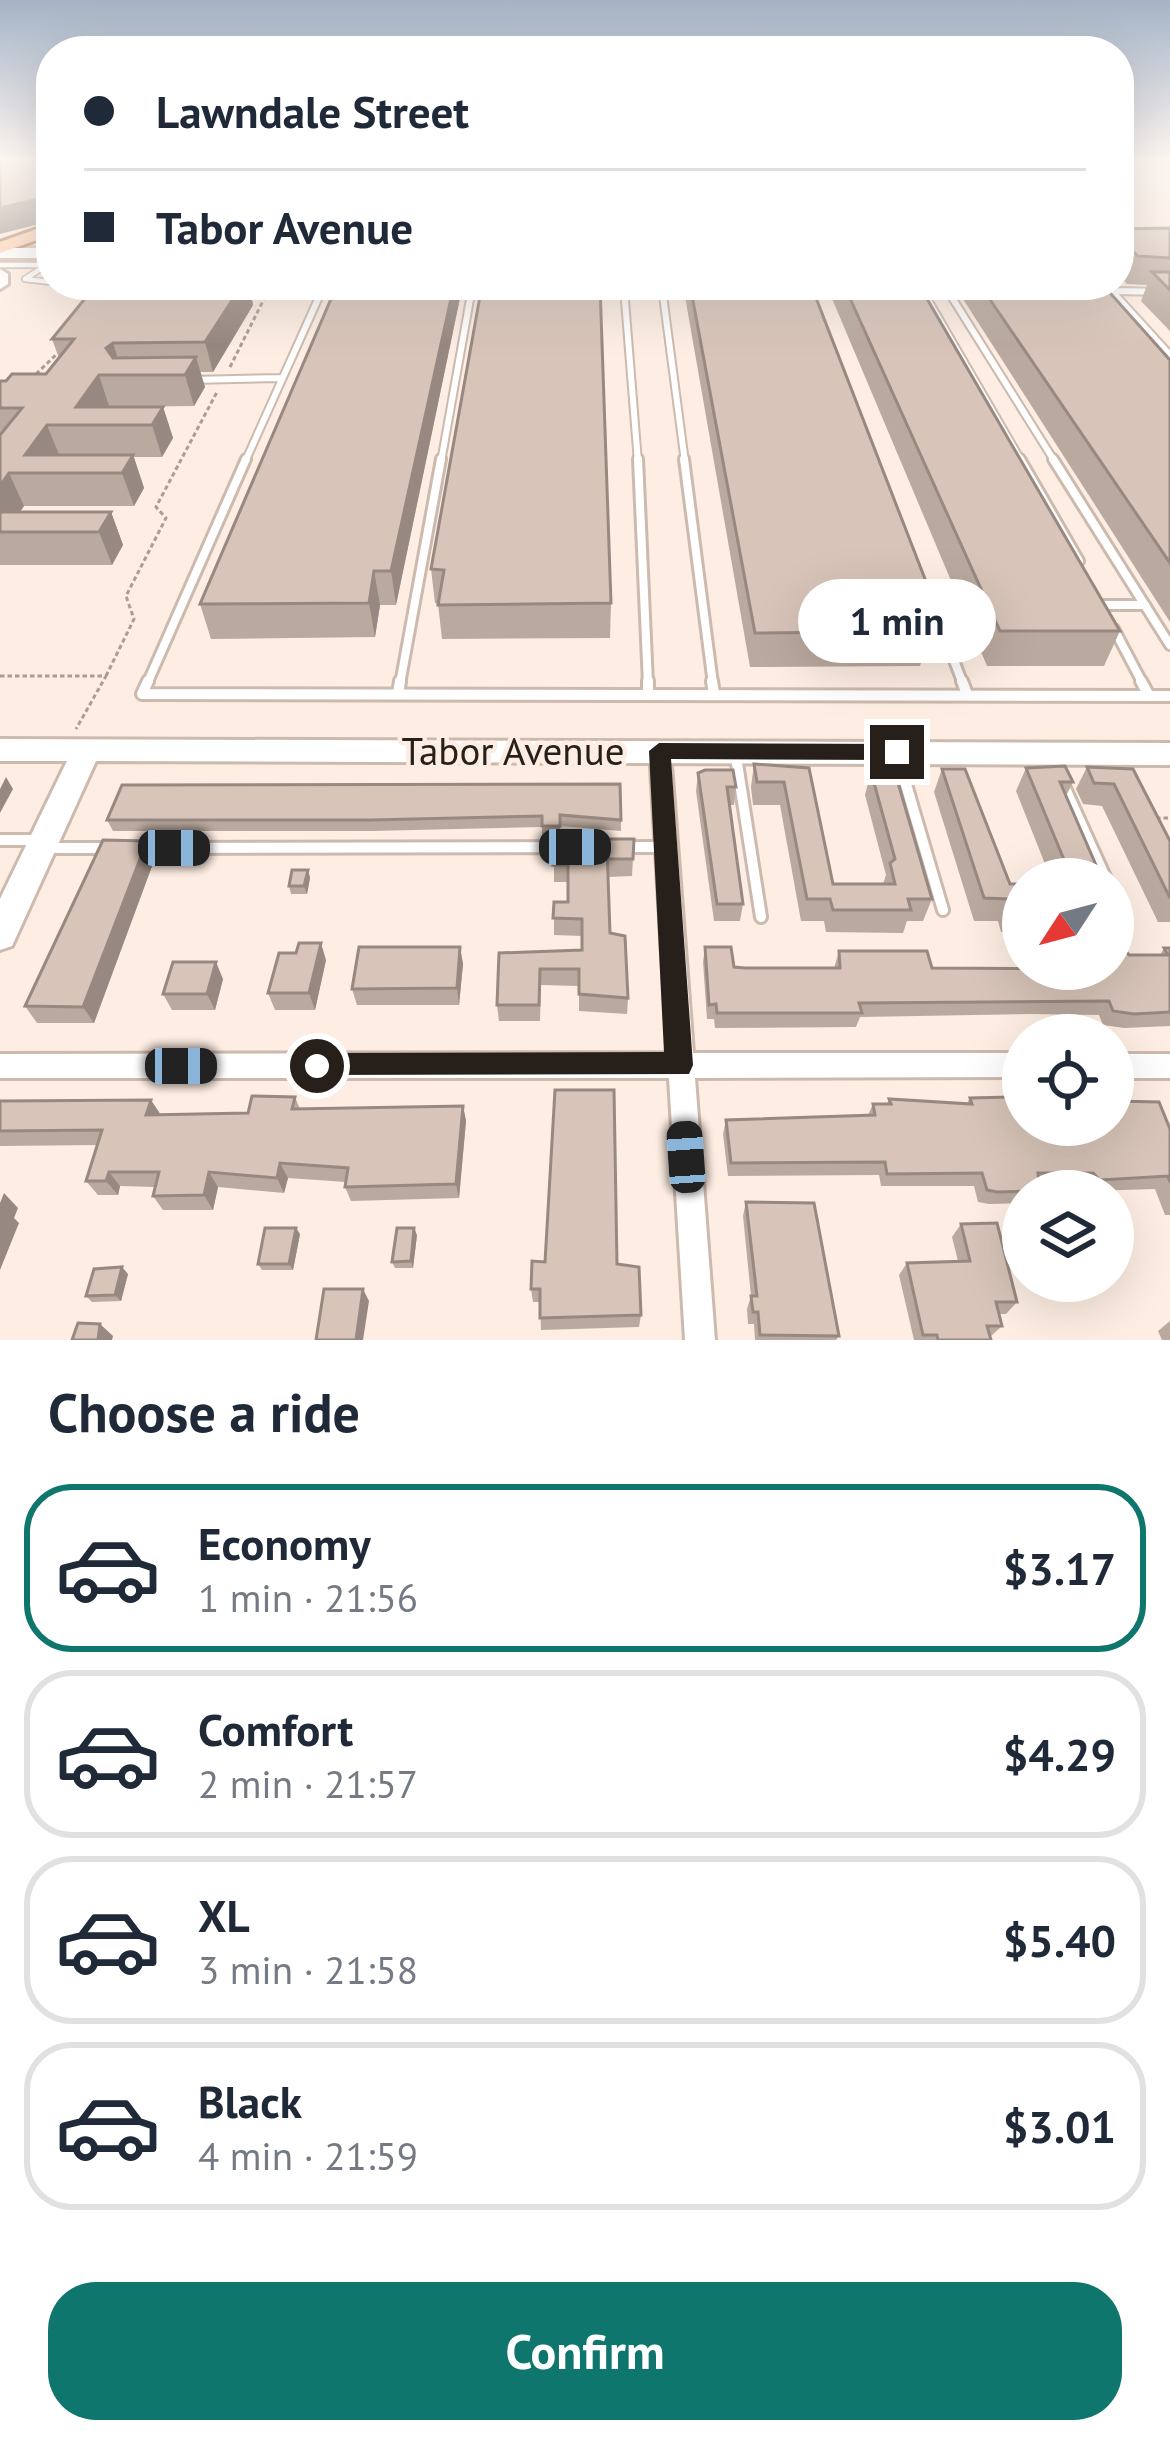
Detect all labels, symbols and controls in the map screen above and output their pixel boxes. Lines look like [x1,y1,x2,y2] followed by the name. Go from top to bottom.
[156,82,469,140] text: Lawndale Street
[156,198,413,256] text: Tabor Avenue
[798,578,996,662] callout: 1 min
[849,595,945,646] text: 1 min
[401,725,625,776] street label: Tabor Avenue
[870,725,924,779] route end
[539,829,611,865] car
[138,830,210,866] car
[1002,858,1134,990] north arrow
[1002,858,1134,1302] map controls
[1002,1014,1134,1146] button: locate
[290,1039,344,1093] route start
[145,1048,217,1084] car
[666,1120,706,1194] car
[1002,1170,1134,1302] button: layers
[48,1377,360,1447] text: Choose a ride
[54,1514,162,1622] icon: car
[198,1514,371,1572] text: Economy
[1003,1539,1116,1597] text: $3.17
[198,1572,418,1623] text: 1 min · 21:56
[54,1700,162,1808] icon: car
[198,1700,353,1758] text: Comfort
[1003,1725,1116,1783] text: $4.29
[198,1758,418,1809] text: 2 min · 21:57
[54,1886,162,1994] icon: car
[198,1886,250,1944] text: XL
[1003,1911,1116,1969] text: $5.40
[198,1944,418,1995] text: 3 min · 21:58
[54,2072,162,2180] icon: car
[198,2072,302,2130] text: Black
[1003,2097,1116,2155] text: $3.01
[198,2130,418,2181] text: 4 min · 21:59
[48,2282,1122,2420] button: Confirm

